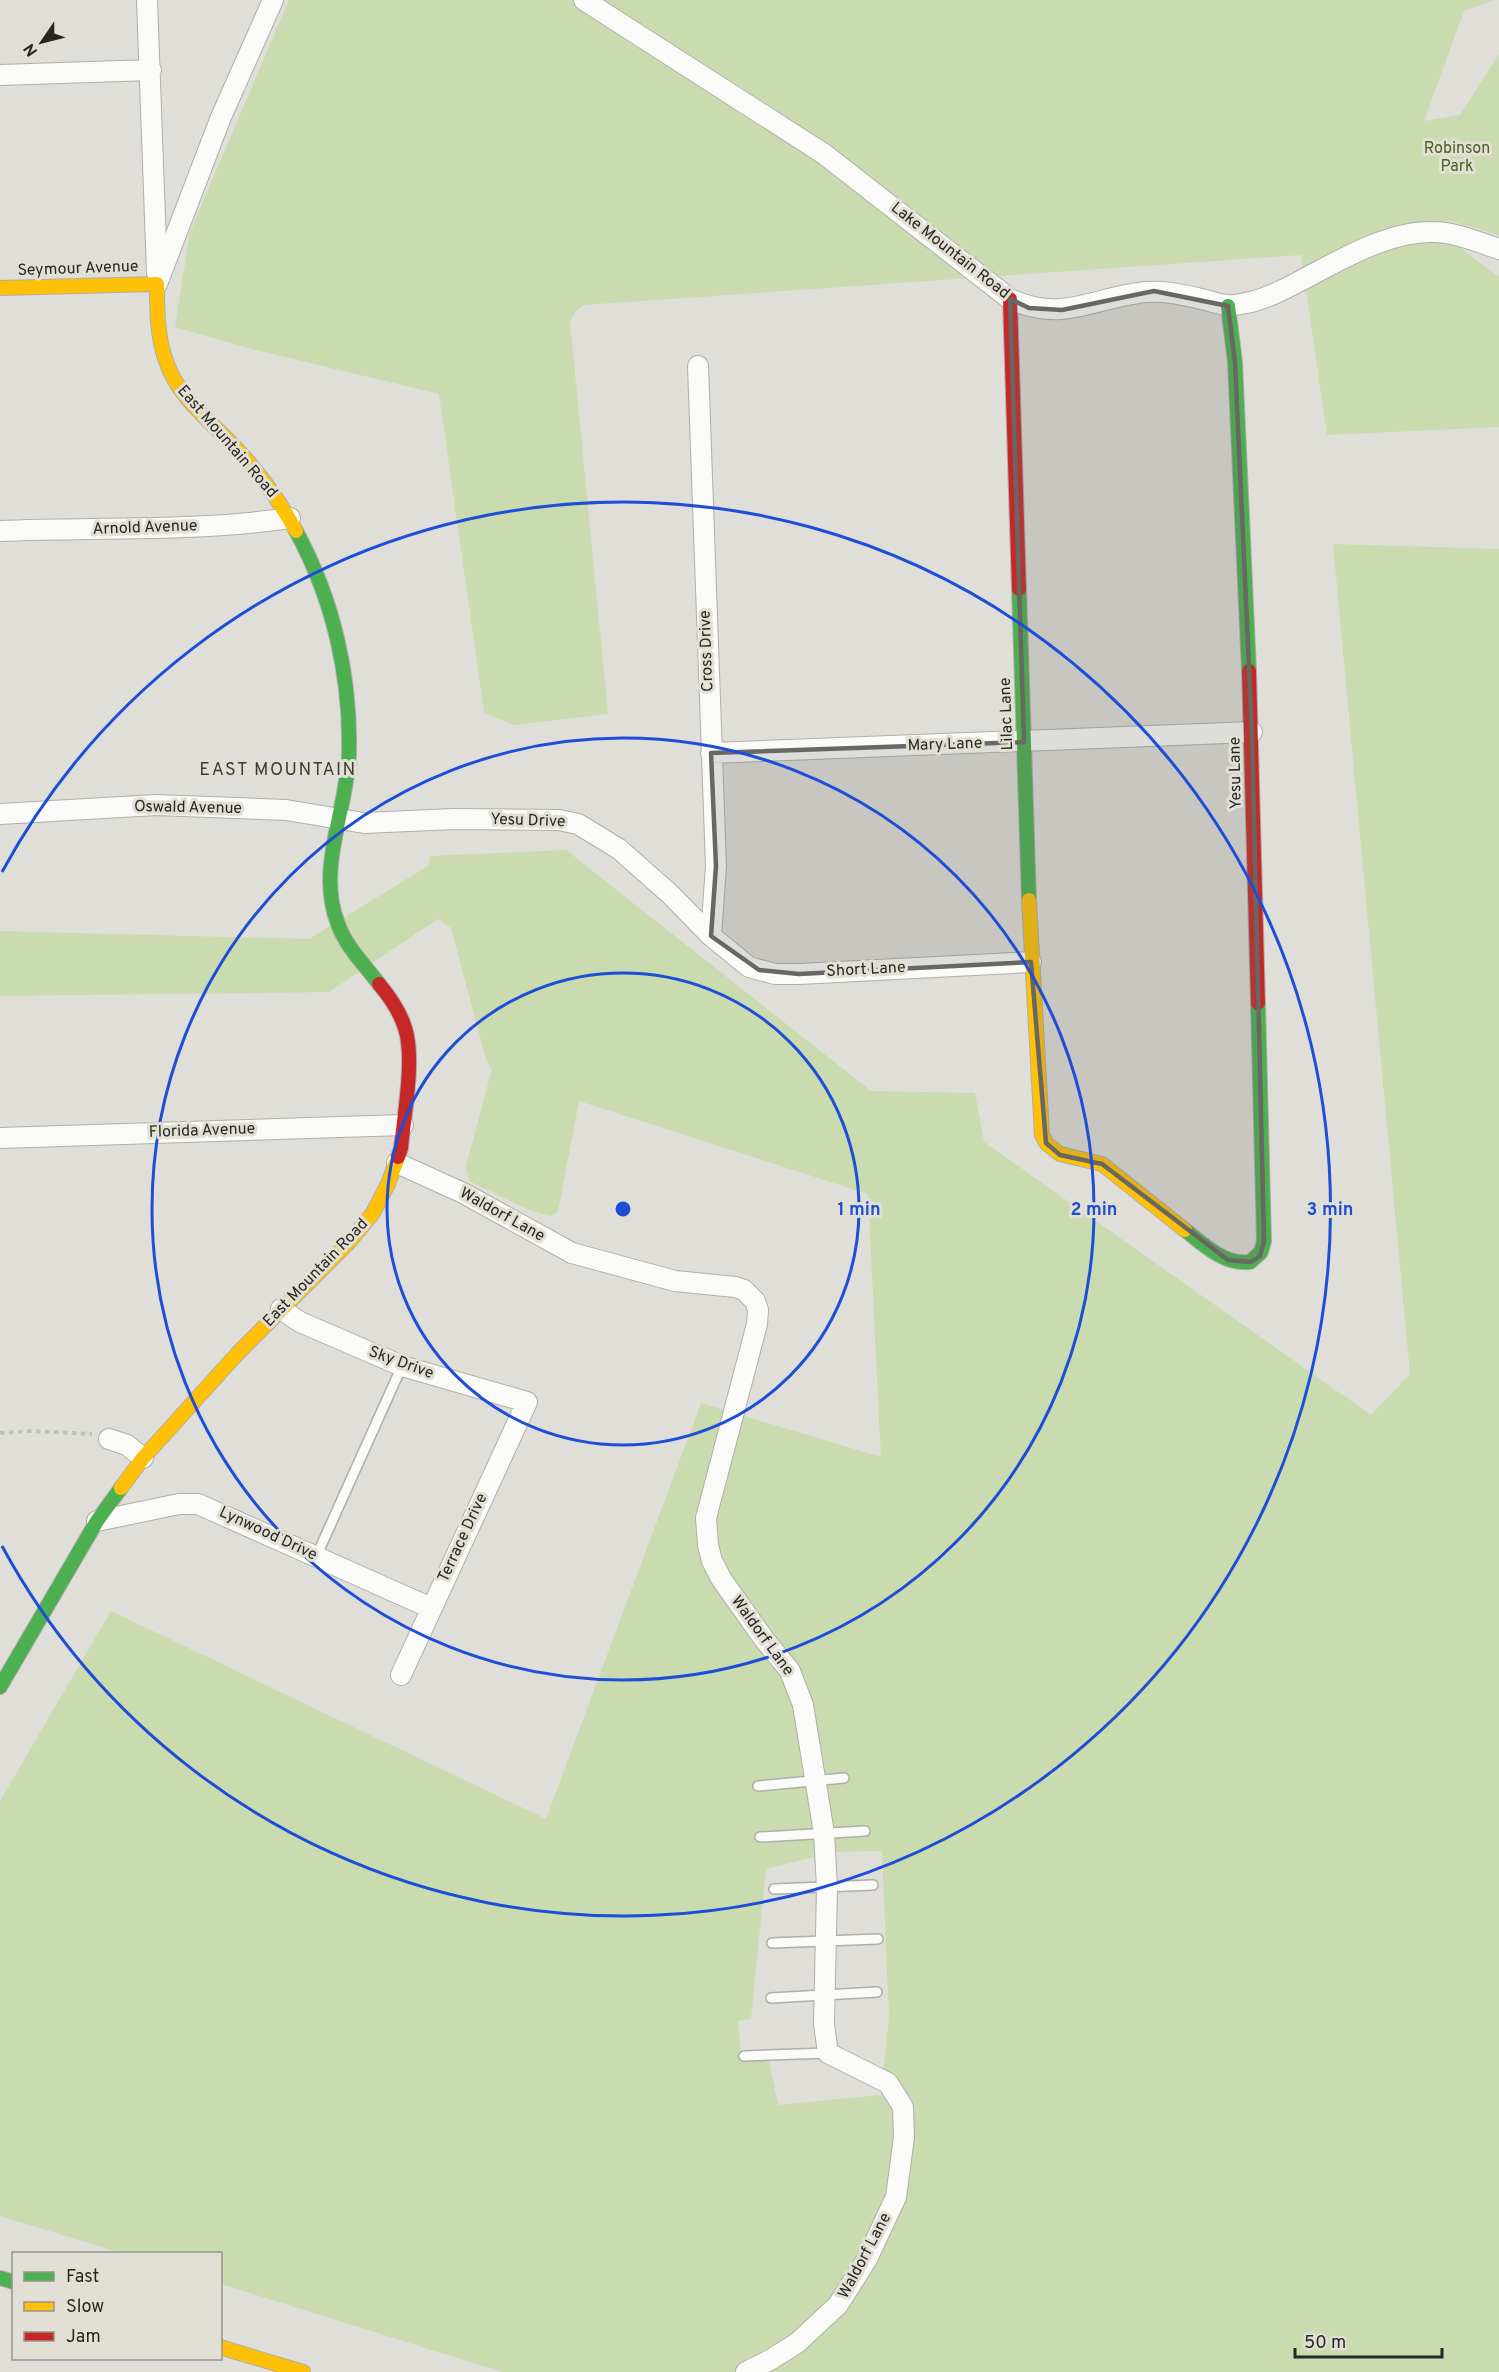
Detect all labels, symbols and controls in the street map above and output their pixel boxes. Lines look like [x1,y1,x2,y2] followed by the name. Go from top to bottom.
[12,12,72,72] north arrow
[20,39,43,60] text: N
[1424,139,1490,177] park label: Robinson Park
[886,198,1014,304] street label: Lake Mountain Road
[17,257,139,281] street label: Seymour Avenue
[173,381,281,503] street label: East Mountain Road
[92,516,198,540] street label: Arnold Avenue
[696,610,718,692] street label: Cross Drive
[996,677,1018,751] street label: Lilac Lane
[907,734,983,756] street label: Mary Lane
[1225,736,1247,810] street label: Yesu Lane
[199,759,357,782] district label: EAST MOUNTAIN
[134,797,242,819] street label: Oswald Avenue
[490,810,566,832] street label: Yesu Drive
[826,958,906,982] street label: Short Lane
[149,1119,255,1143] street label: Florida Avenue
[456,1183,548,1247] street label: Waldorf Lane
[613,1199,633,1219] centre of rings
[837,1199,881,1222] text: 1 min
[1070,1199,1118,1222] text: 2 min
[1307,1199,1353,1222] text: 3 min
[259,1215,373,1331] street label: East Mountain Road
[366,1342,436,1384] street label: Sky Drive
[434,1490,492,1586] street label: Terrace Drive
[216,1503,320,1565] street label: Lynwood Drive
[726,1592,798,1680] street label: Waldorf Lane
[834,2210,896,2302] street label: Waldorf Lane
[12,2252,222,2360] legend
[66,2266,99,2289] text: Fast
[66,2296,104,2319] text: Slow
[1295,2321,1442,2359] scale bar
[66,2326,101,2349] text: Jam
[1304,2332,1346,2355] text: 50 m

